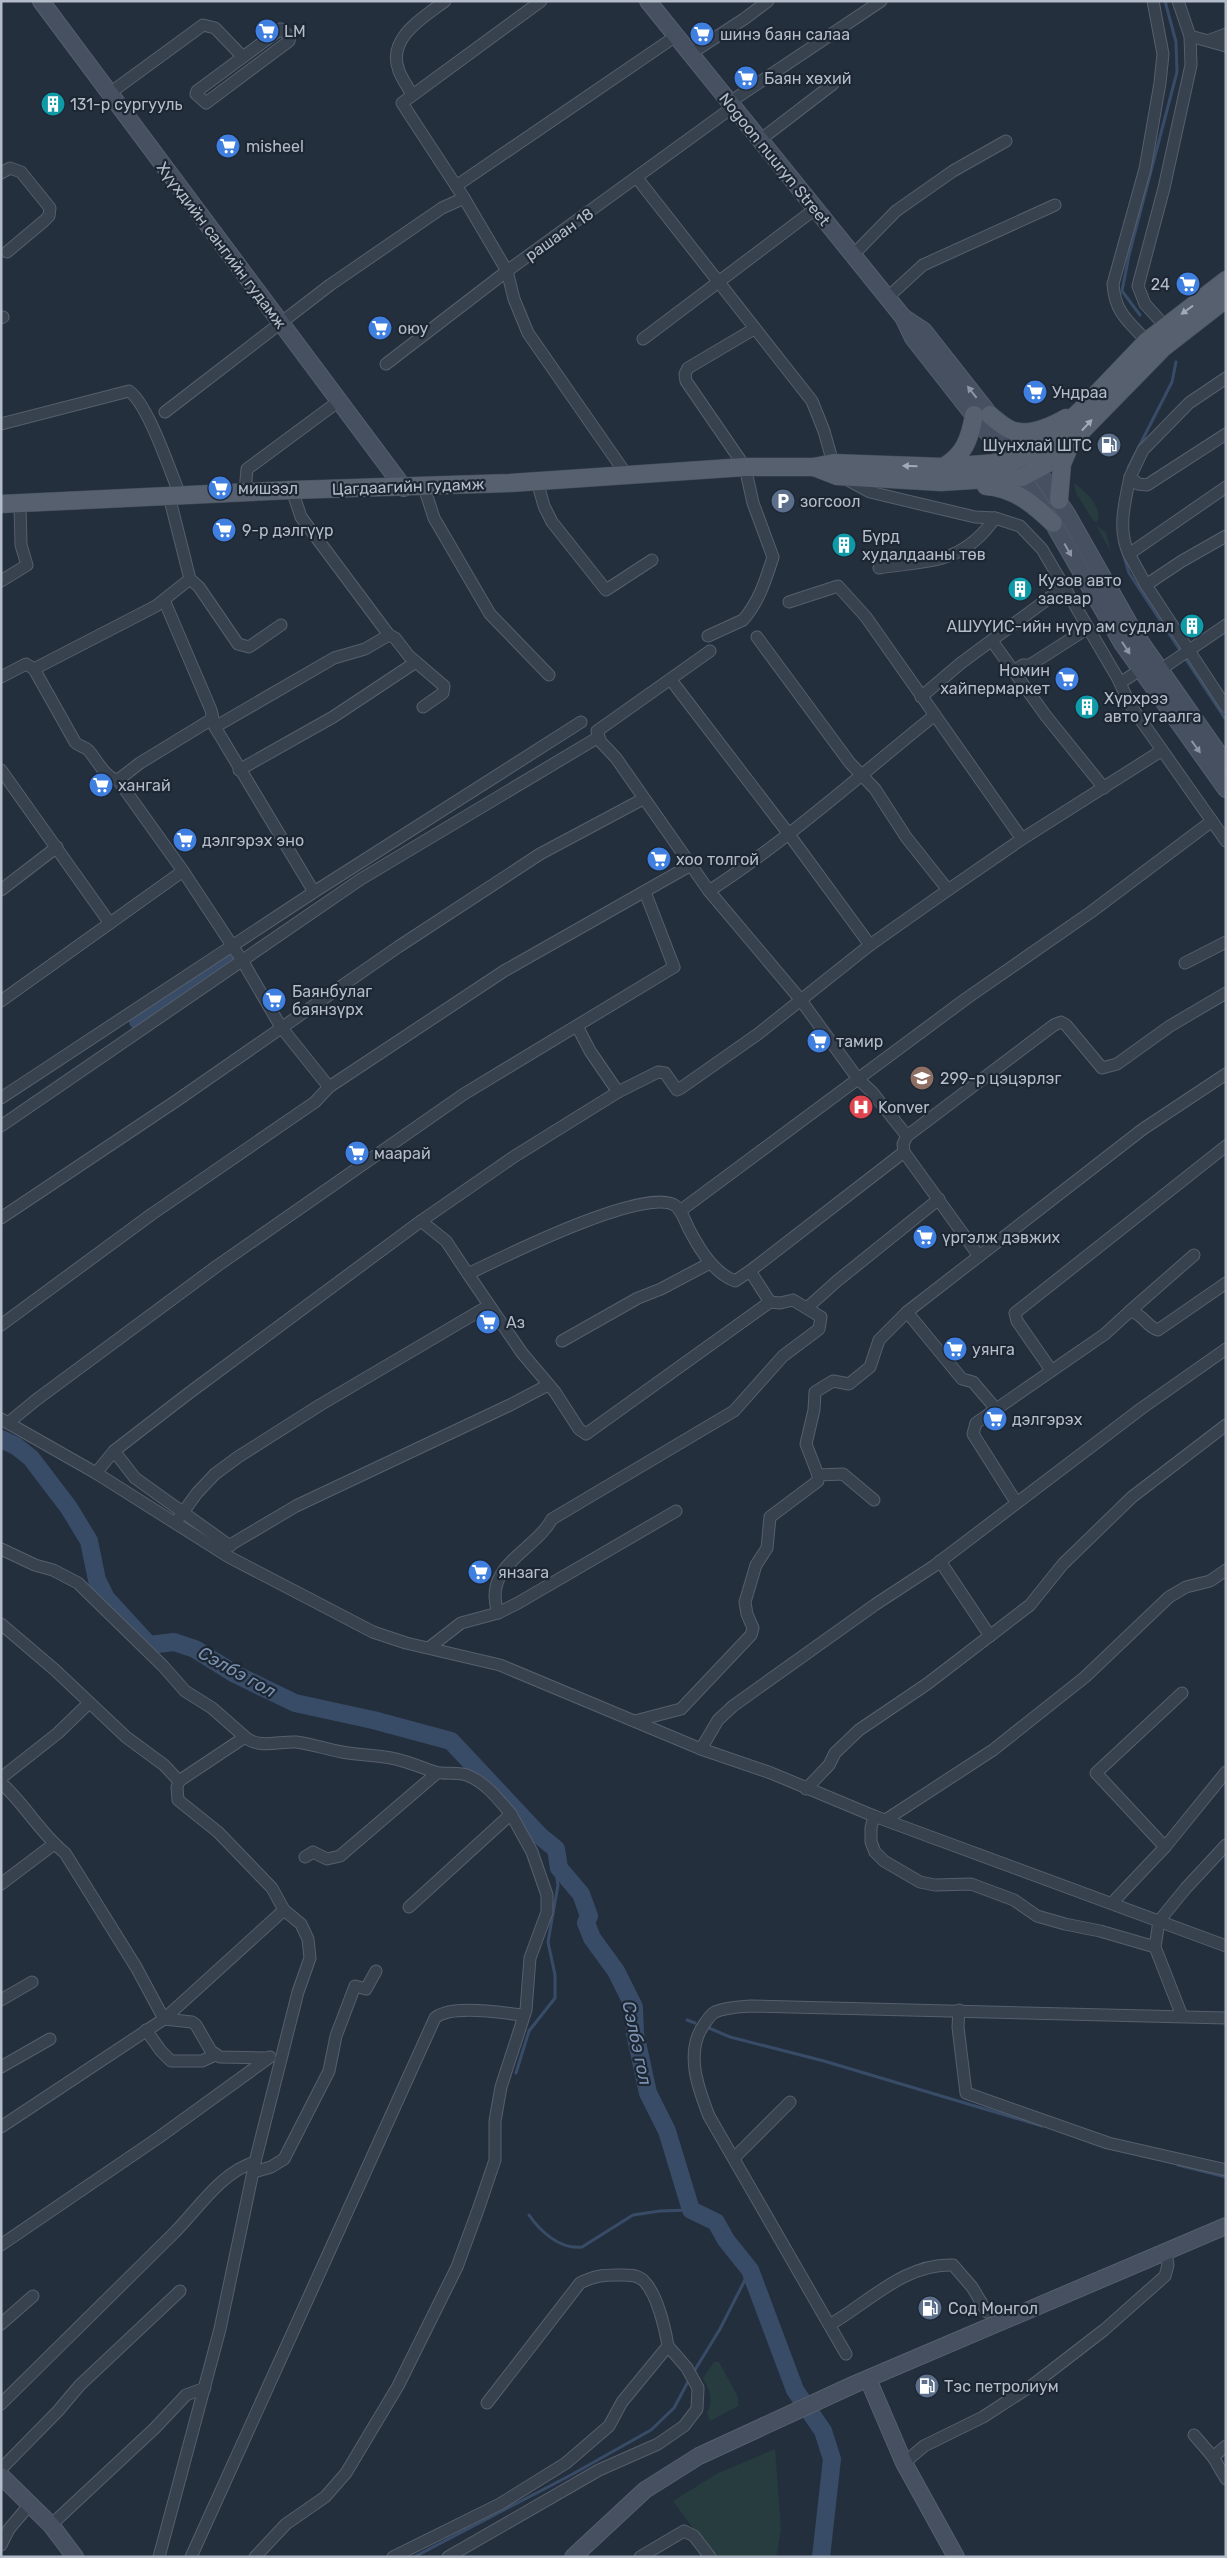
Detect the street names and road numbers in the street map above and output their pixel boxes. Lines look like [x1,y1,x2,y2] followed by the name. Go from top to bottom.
[715,89,834,230] street label: Nogoon nuuryn Street
[153,158,291,333] street label: Хүүхдийн сангийн гудамж
[521,204,597,265] street label: рашаан 18
[331,474,485,499] street label: Цагдаагийн гудамж

